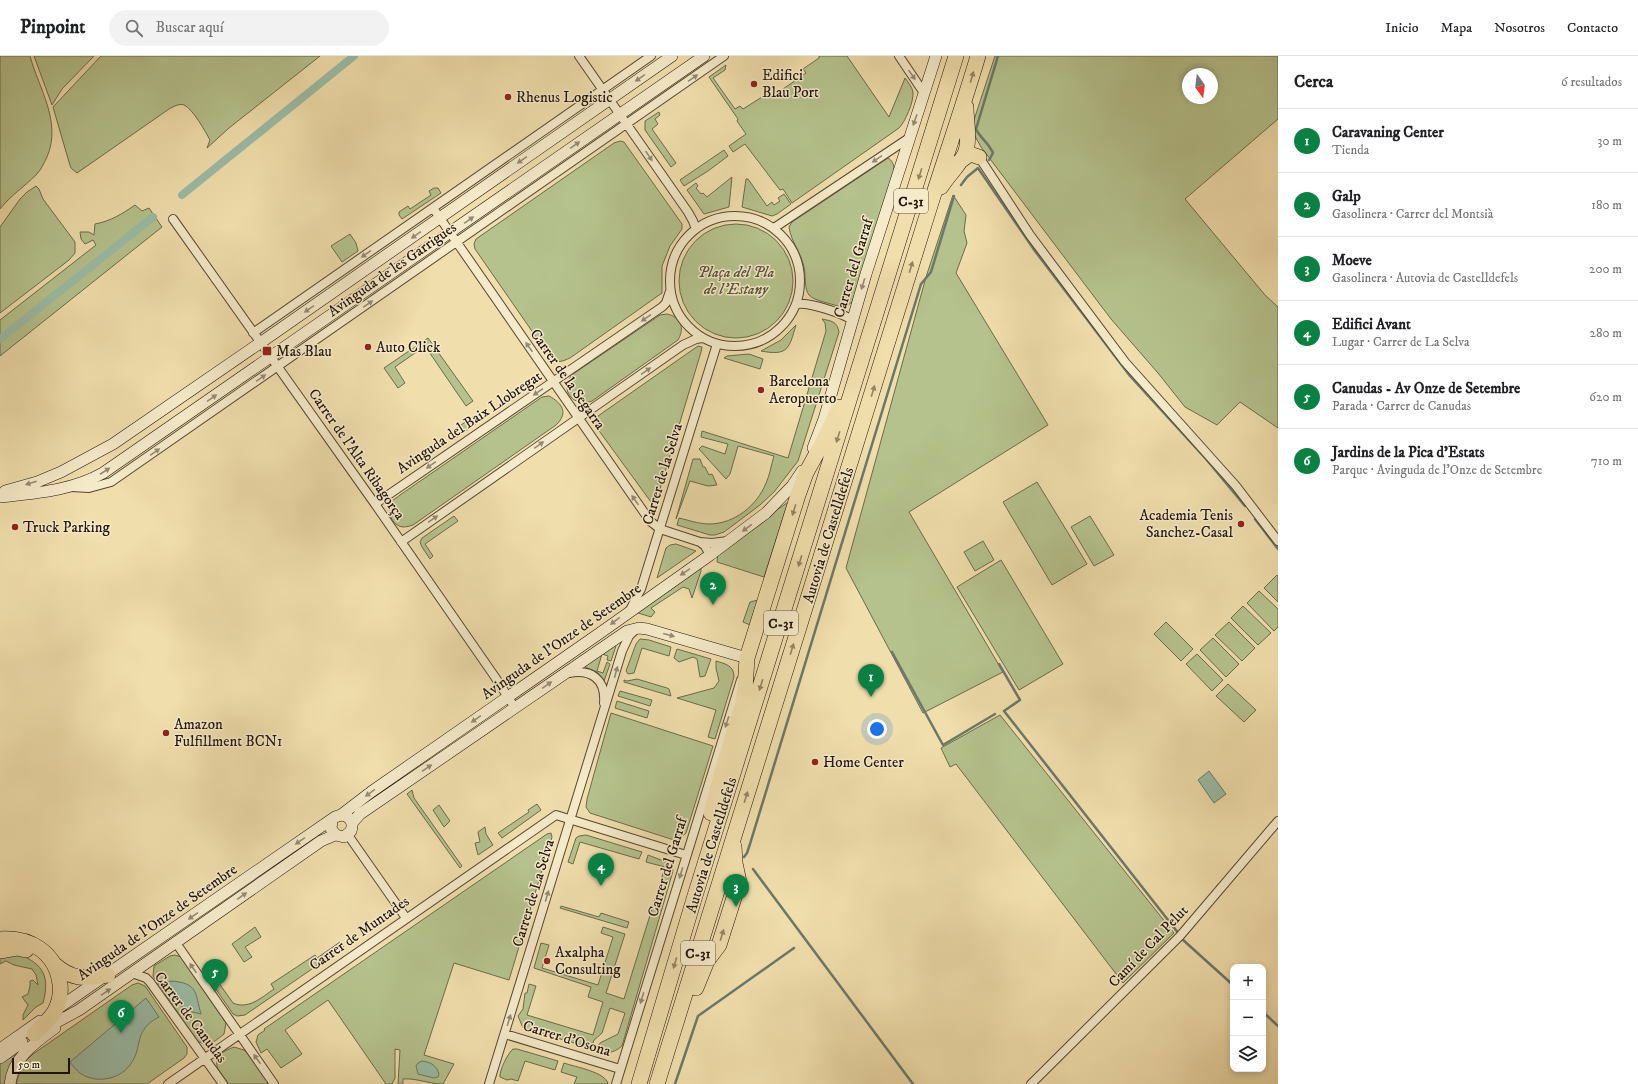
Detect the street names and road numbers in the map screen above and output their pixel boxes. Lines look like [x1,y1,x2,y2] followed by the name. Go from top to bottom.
[894,189,928,213] road number: C-31
[829,214,878,320] street label: Carrer del Garraf
[324,218,460,321] street label: Avinguda de les Garrigues
[526,325,610,434] street label: Carrer de la Segarra
[393,367,546,478] street label: Avinguda del Baix Llobregat
[304,385,409,524] street label: Carrer de l'Alta Ribagorça
[638,421,687,527] street label: Carrer de la Selva
[799,465,858,606] street label: Autovia de Castelldefels
[478,579,645,704] street label: Avinguda de l'Onze de Setembre
[764,611,798,635] road number: C-31
[682,775,741,916] street label: Autovia de Castelldefels
[643,813,692,919] street label: Carrer del Garraf
[508,837,559,949] street label: Carrer de La Selva
[74,860,241,985] street label: Avinguda de l'Onze de Setembre
[306,892,413,975] street label: Carrer de Muntades
[1104,901,1192,991] street label: Camí de Cal Pelut
[681,941,715,965] road number: C-31
[150,968,231,1067] street label: Carrer de Canudas
[521,1016,614,1061] street label: Carrer d'Osona

